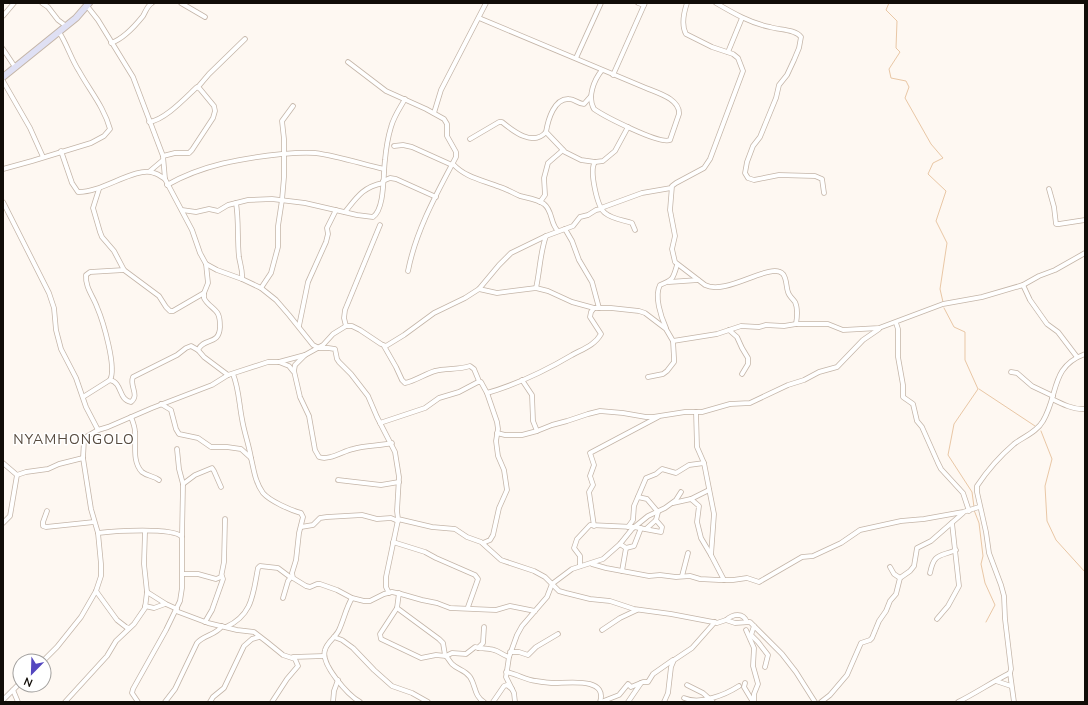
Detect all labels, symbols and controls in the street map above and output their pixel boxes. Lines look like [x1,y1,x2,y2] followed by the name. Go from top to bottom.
[13,430,135,449] district label: NYAMHONGOLO
[12,653,52,693] north arrow
[22,673,35,690] text: N

